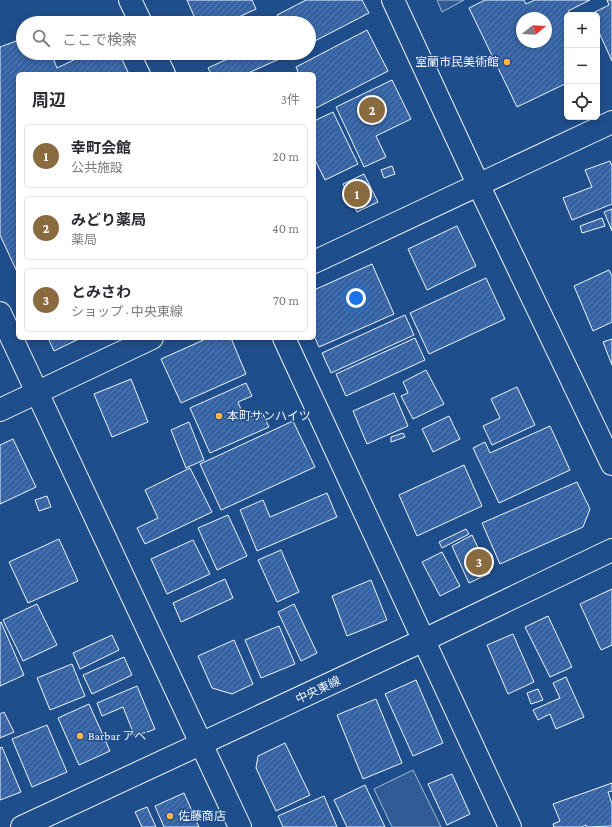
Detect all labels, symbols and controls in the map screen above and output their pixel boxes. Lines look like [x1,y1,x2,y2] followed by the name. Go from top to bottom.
[516,12,552,48] north arrow
[564,12,600,120] map controls
[564,12,600,48] button: +
[16,16,316,60] search box
[30,27,52,49] icon: search
[62,32,137,48] text: ここで検索
[564,48,600,84] button: −
[415,55,499,69] place label: 室蘭市民美術館
[502,57,512,67] marker: 室蘭市民美術館
[564,84,600,120] button: locate
[32,91,66,110] text: 周辺
[281,92,300,107] text: 3件
[359,95,385,125] pin: 2
[71,140,131,156] text: 幸町会館
[44,149,48,164] text: 1
[273,149,299,164] text: 20 m
[71,160,123,175] text: 公共施設
[344,179,370,209] pin: 1
[71,212,146,228] text: みどり薬局
[43,221,49,236] text: 2
[272,221,299,236] text: 40 m
[71,232,97,247] text: 薬局
[71,284,131,300] text: とみさわ
[346,288,366,308] your location
[43,293,49,308] text: 3
[273,293,299,308] text: 70 m
[71,304,183,319] text: ショップ · 中央東線
[227,409,311,423] place label: 本町サンハイツ
[214,411,224,421] marker: 本町サンハイツ
[466,547,492,577] pin: 3
[293,674,343,706] street label: 中央東線
[88,729,146,743] place label: Barbar アベ
[75,731,85,741] marker: Barbar アベ
[178,809,226,823] place label: 佐藤商店
[165,811,175,821] marker: 佐藤商店

